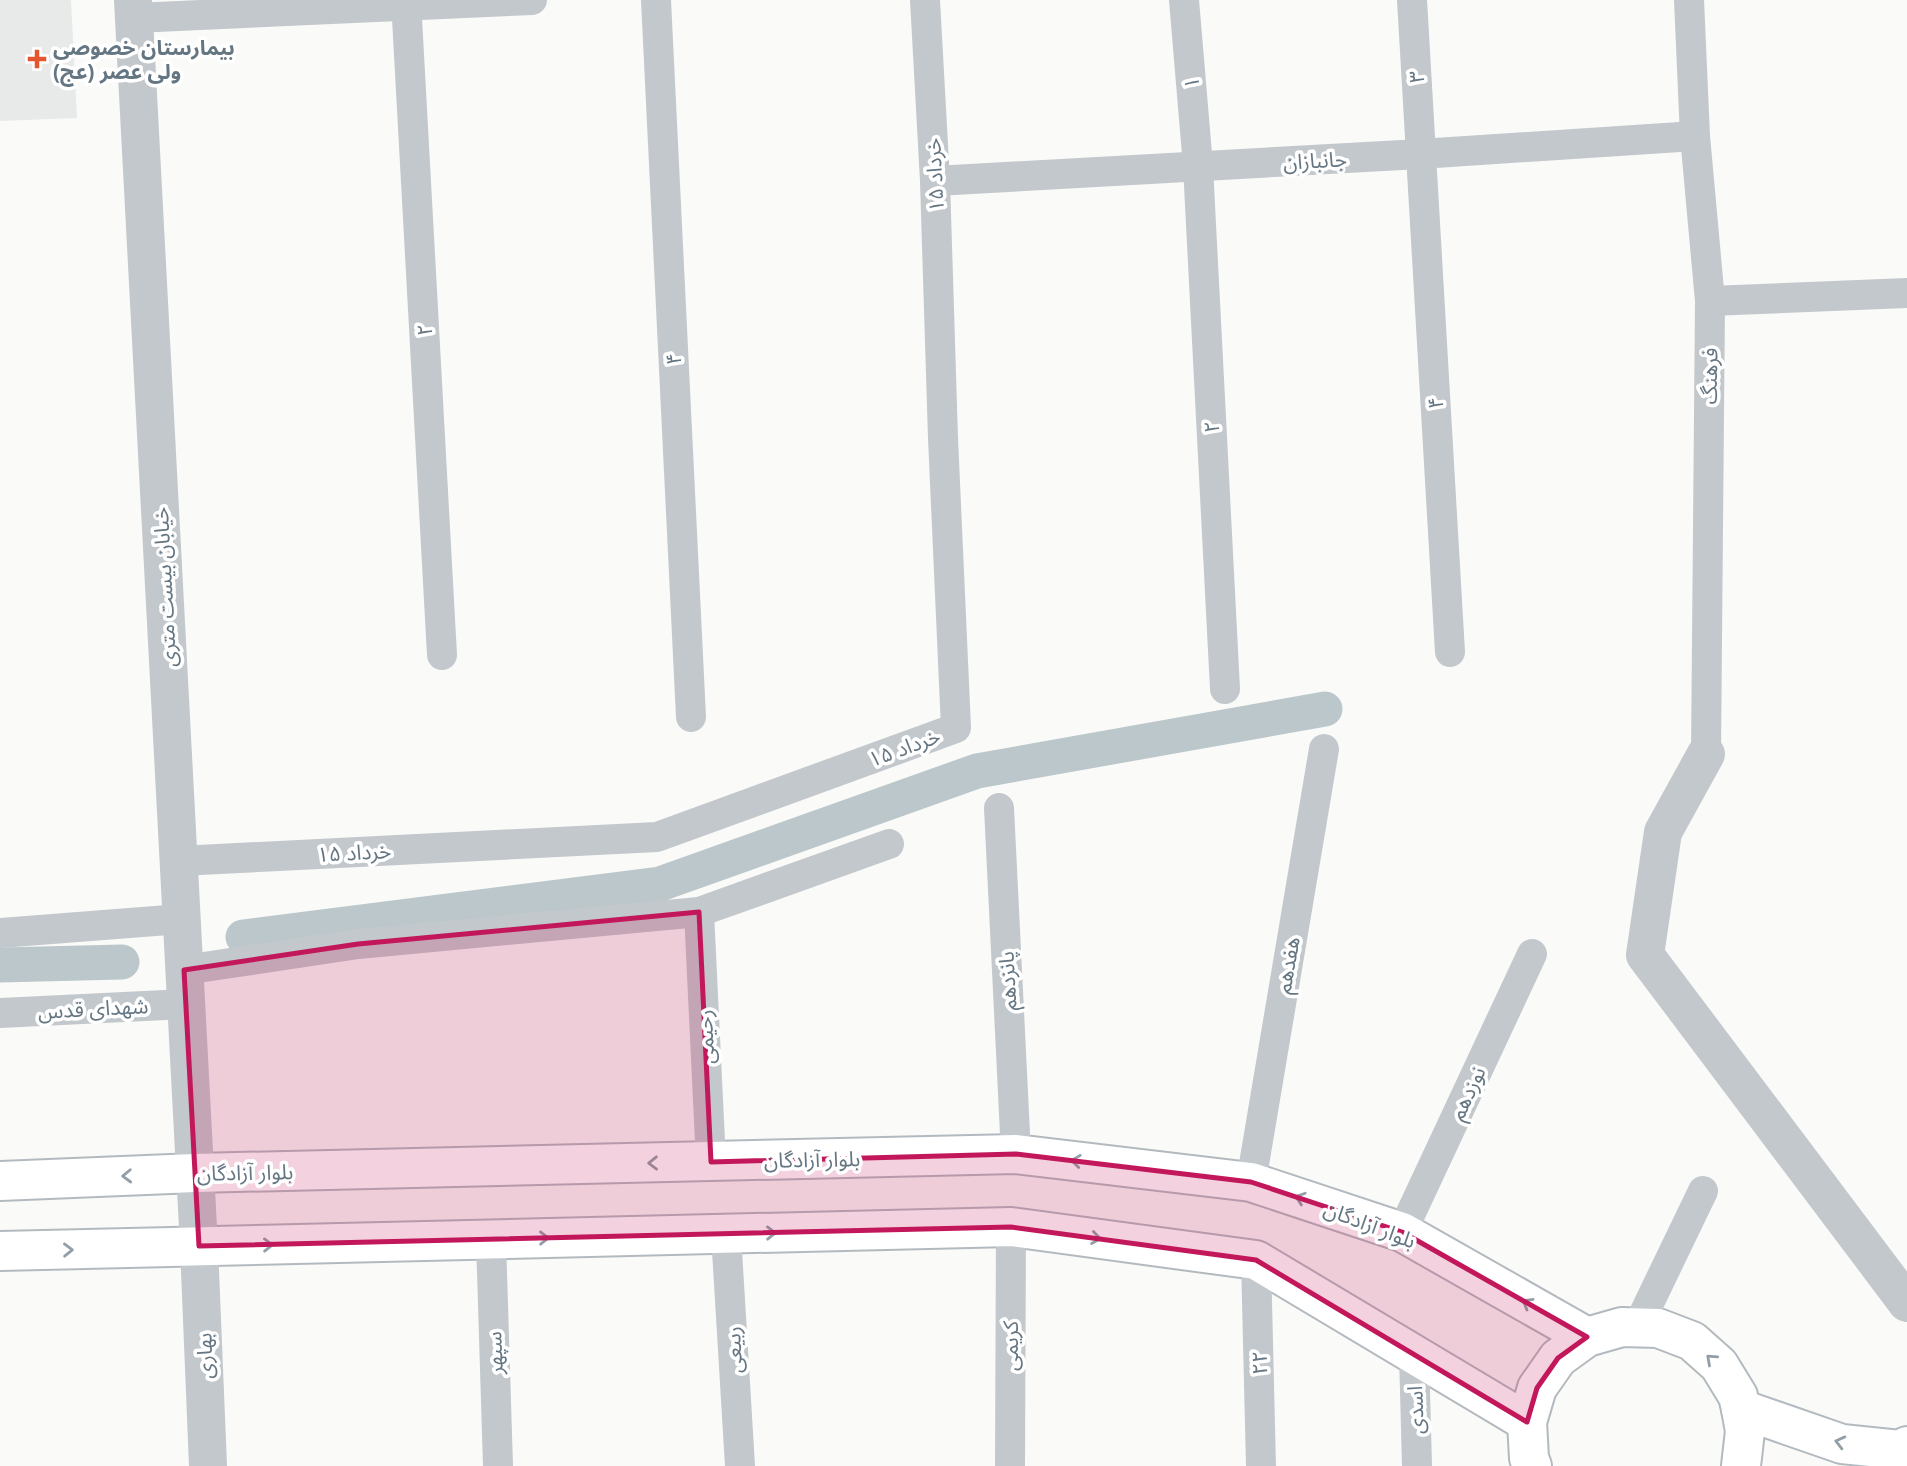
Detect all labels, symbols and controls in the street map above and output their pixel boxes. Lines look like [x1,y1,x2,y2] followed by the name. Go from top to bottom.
[53,33,235,87] place label: بیمارستان خصوصی ولی عصر (عج)
[27,49,47,69] marker: بیمارستان خصوصی ولی عصر (عج)
[1402,70,1430,84] street label: ۳
[1177,76,1205,90] street label: ۱
[918,137,950,213] street label: ۱۵ خرداد
[1282,144,1348,176] street label: جانبازان
[410,323,438,337] street label: ۲
[1695,347,1723,405] street label: فرهنگ
[659,352,687,366] street label: ۴
[1421,396,1449,410] street label: ۴
[1197,420,1225,434] street label: ۲
[146,506,182,668] street label: خیابان بیست متری
[864,721,944,773] street label: ۱۵ خرداد
[316,836,392,868] street label: ۱۵ خرداد
[1268,934,1308,996] street label: هفدهم
[991,950,1025,1011] street label: پانزدهم
[37,991,149,1025] street label: شهدای قدس
[690,1009,720,1065] street label: رحیمی
[1442,1061,1493,1125] street label: نوزدهم
[764,1144,860,1174] street label: بلوار آزادگان
[1070,1154,1082,1169] one-way arrow
[647,1155,658,1171] one-way arrow
[197,1157,293,1187] street label: بلوار آزادگان
[121,1169,132,1184] one-way arrow
[1294,1192,1306,1206] one-way arrow
[1320,1194,1420,1254] street label: بلوار آزادگان
[767,1225,777,1241] one-way arrow
[539,1231,550,1246] one-way arrow
[1090,1231,1102,1246] one-way arrow
[262,1237,273,1252] one-way arrow
[63,1242,74,1257] one-way arrow
[1522,1298,1535,1311] one-way arrow
[996,1321,1024,1371] street label: کریمی
[718,1326,748,1374] street label: ربیعی
[479,1331,509,1376] street label: سپهر
[189,1332,219,1380] street label: بهاری
[1245,1351,1273,1375] street label: ۲۲
[1706,1354,1719,1367] one-way arrow
[1400,1385,1430,1435] street label: اسدی
[1834,1436,1846,1451] one-way arrow

